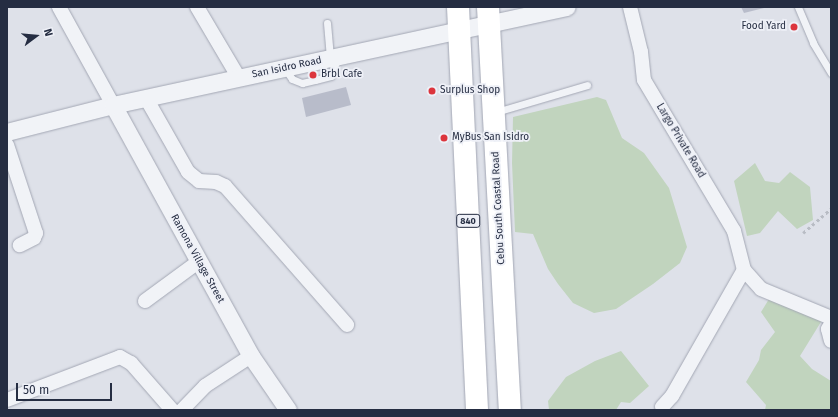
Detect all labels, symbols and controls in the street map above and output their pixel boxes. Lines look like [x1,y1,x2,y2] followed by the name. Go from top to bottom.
[16,16,56,56] north arrow
[741,21,786,33] place label: Food Yard
[789,22,799,32] marker: Food Yard
[41,27,55,38] text: N
[251,55,323,81] street label: San Isidro Road
[321,69,362,81] place label: Brbl Cafe
[308,70,318,80] marker: Brbl Cafe
[440,85,500,97] place label: Surplus Shop
[427,86,437,96] marker: Surplus Shop
[653,102,707,180] street label: Largo Private Road
[452,132,529,144] place label: MyBus San Isidro
[439,133,449,143] marker: MyBus San Isidro
[490,151,508,265] street label: Cebu South Coastal Road
[168,213,226,305] street label: Ramona Village Street
[456,214,480,228] road number: 840
[18,375,114,401] scale bar
[23,383,49,397] text: 50 m

